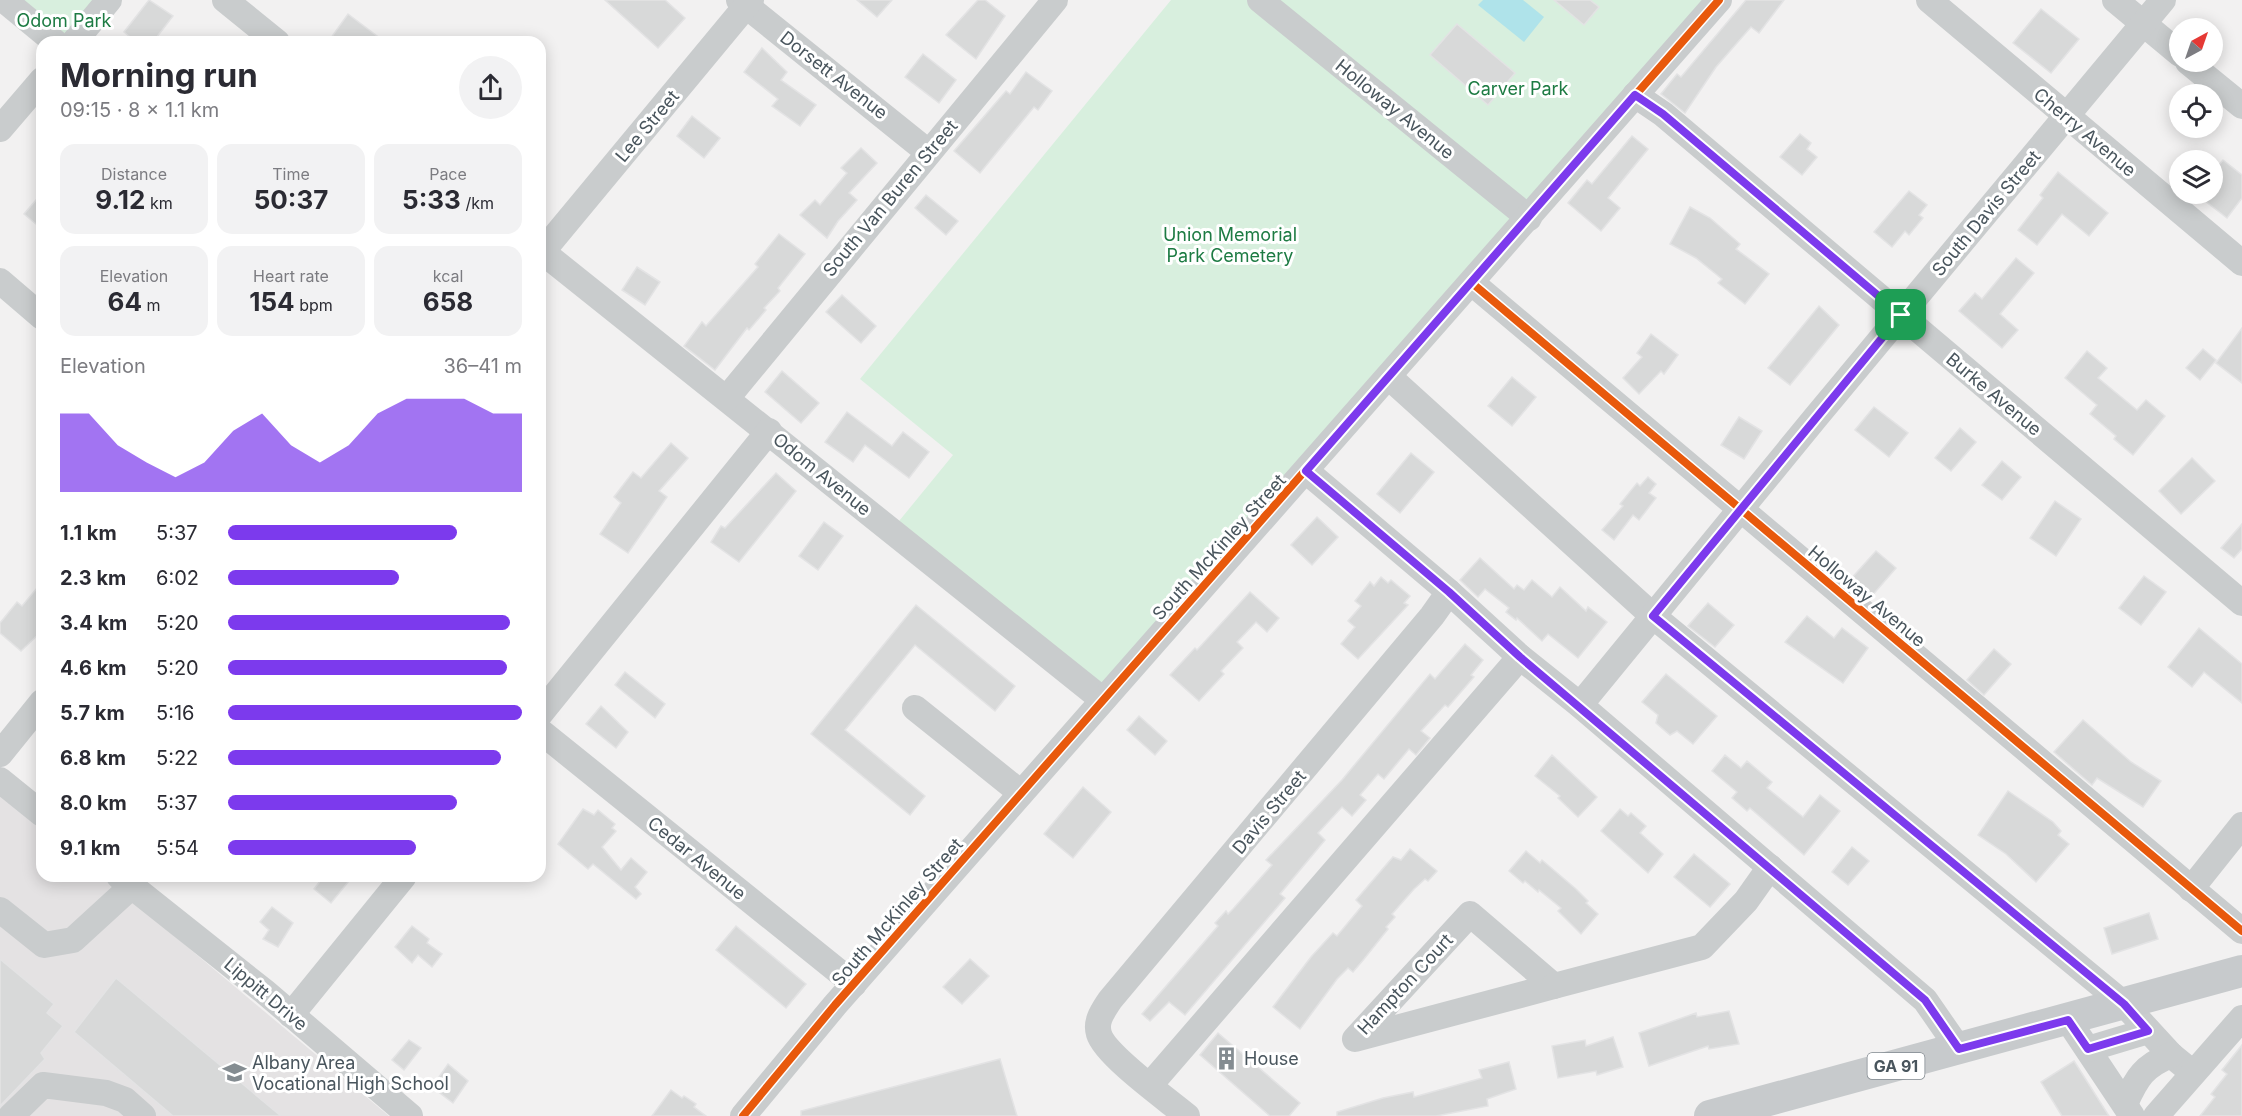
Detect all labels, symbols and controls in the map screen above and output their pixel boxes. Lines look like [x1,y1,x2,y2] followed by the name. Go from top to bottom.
[17,10,112,31] park label: Odom Park
[2169,18,2223,72] north arrow
[2169,18,2223,204] map controls
[776,27,892,123] street label: Dorsett Avenue
[60,55,258,95] text: Morning run
[1332,55,1458,163] street label: Holloway Avenue
[459,56,522,119] button: share
[1468,78,1569,99] park label: Carver Park
[2030,83,2140,181] street label: Cherry Avenue
[2169,84,2223,138] button: locate
[611,86,683,166] street label: Lee Street
[60,98,219,122] text: 09:15 · 8 × 1.1 km
[818,115,962,281] street label: South Van Buren Street
[1927,146,2045,280] street label: South Davis Street
[2169,150,2223,204] button: layers
[101,164,167,184] text: Distance
[272,164,310,184] text: Time
[429,164,467,184] text: Pace
[95,184,145,215] text: 9.12
[254,184,328,215] text: 50:37
[402,184,461,215] text: 5:33
[145,193,173,213] text: km
[461,193,494,213] text: /km
[1163,224,1297,266] park label: Union Memorial Park Cemetery
[100,266,168,286] text: Elevation
[253,266,329,286] text: Heart rate
[433,266,463,286] text: kcal
[108,286,142,317] text: 64
[249,286,295,317] text: 154
[423,286,473,317] text: 658
[1875,289,1926,340] pin
[142,295,160,315] text: m
[295,295,333,315] text: bpm
[1884,298,1917,331] icon: arrive
[1942,348,2046,440] street label: Burke Avenue
[60,354,146,378] text: Elevation
[443,354,522,378] text: 36–41 m
[769,428,875,520] street label: Odom Avenue
[1148,470,1290,624] street label: South McKinley Street
[60,521,117,545] text: 1.1 km
[156,521,198,545] text: 5:37
[1804,541,1930,651] street label: Holloway Avenue
[60,566,126,590] text: 2.3 km
[156,566,199,590] text: 6:02
[60,611,127,635] text: 3.4 km
[156,611,199,635] text: 5:20
[60,656,127,680] text: 4.6 km
[156,656,199,680] text: 5:20
[60,701,125,725] text: 5.7 km
[156,701,194,725] text: 5:16
[60,746,126,770] text: 6.8 km
[156,746,198,770] text: 5:22
[1228,766,1310,858] street label: Davis Street
[60,791,127,815] text: 8.0 km
[156,791,198,815] text: 5:37
[644,812,750,904] street label: Cedar Avenue
[827,834,967,990] street label: South McKinley Street
[60,836,121,860] text: 9.1 km
[156,836,199,860] text: 5:54
[1353,929,1457,1039] street label: Hampton Court
[220,953,312,1035] street label: Lippitt Drive
[1213,1045,1239,1071] building icon: House
[1244,1048,1299,1069] place label: House
[252,1052,449,1094] place label: Albany Area Vocational High School
[1868,1053,1924,1079] road number: GA 91
[221,1059,247,1085] school or university icon: Albany Area Vocational High School

